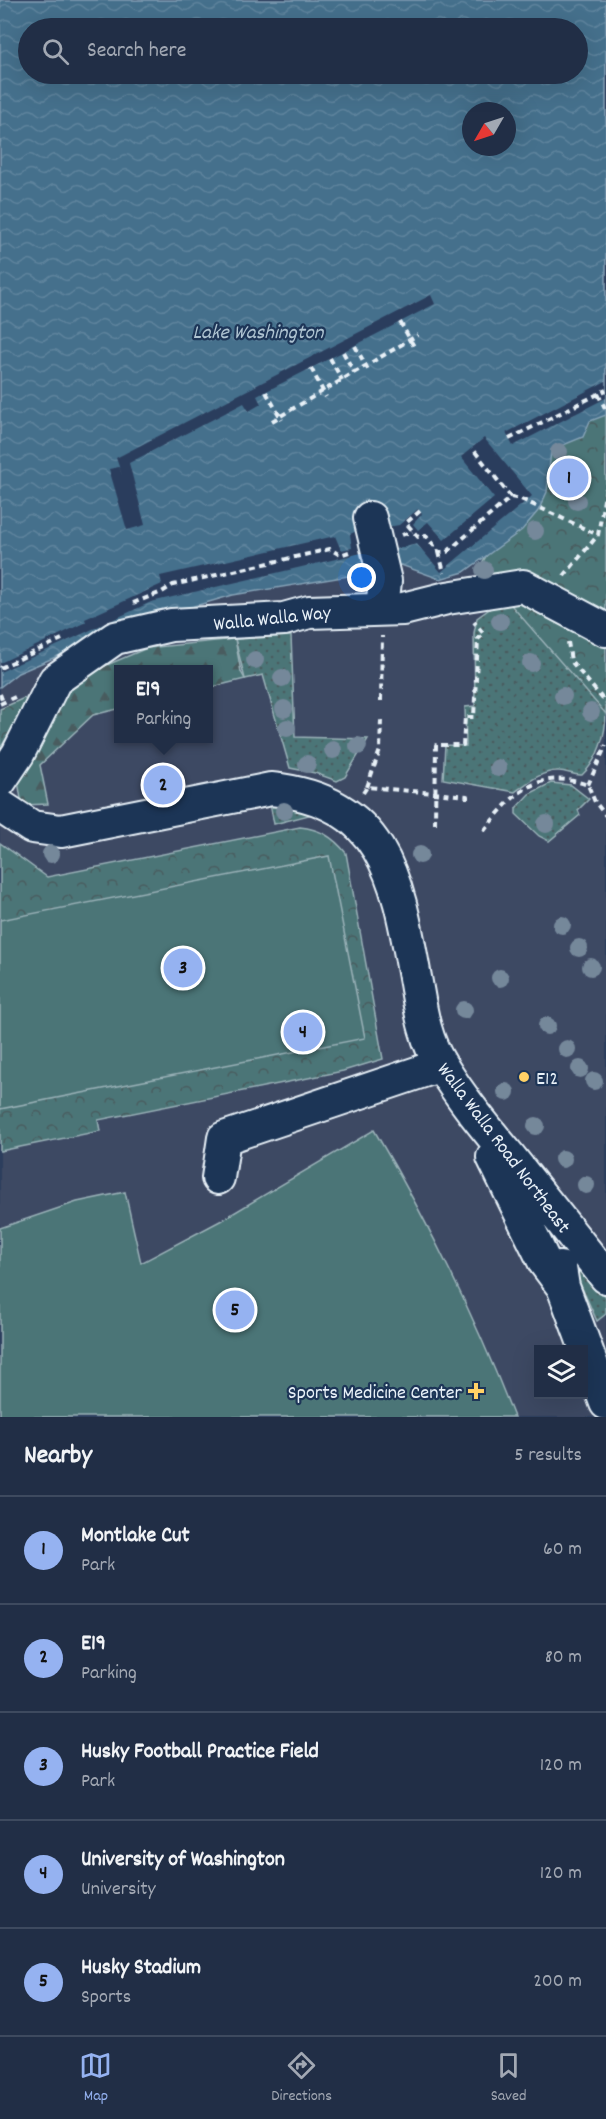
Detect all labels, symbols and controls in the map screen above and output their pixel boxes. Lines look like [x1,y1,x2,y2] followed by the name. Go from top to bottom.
[18,18,588,84] search box
[39,35,72,68] icon: search
[87,36,186,67] text: Search here
[462,102,516,156] north arrow
[193,319,325,349] water label: Lake Washington
[550,456,588,500] pin: 1
[347,563,376,592] your location
[212,600,333,640] street label: Walla Walla Way
[114,665,213,743] popup
[136,675,161,706] text: E19
[136,706,191,734] text: Parking
[144,762,182,808] pin: 2
[164,946,202,990] pin: 3
[284,1010,322,1054] pin: 4
[429,1058,576,1240] street label: Walla Walla Road Northeast
[536,1066,558,1094] place label: E12
[517,1070,531,1084] marker: E12
[216,1288,254,1332] pin: 5
[534,1345,588,1399] map controls
[534,1345,588,1399] button: layers
[288,1380,463,1408] place label: Sports Medicine Center
[467,1382,485,1400] marker: Sports Medicine Center
[24,1438,92,1475] text: Nearby
[514,1442,582,1470] text: 5 results
[81,1521,190,1552] text: Montlake Cut
[41,1536,46,1564] text: 1
[543,1536,582,1564] text: 60 m
[81,1552,115,1580] text: Park
[81,1629,106,1660] text: E19
[39,1644,48,1672] text: 2
[545,1644,582,1672] text: 80 m
[81,1660,137,1688] text: Parking
[81,1737,319,1768] text: Husky Football Practice Field
[39,1752,48,1780] text: 3
[540,1752,582,1780] text: 120 m
[81,1768,115,1796] text: Park
[81,1845,285,1876] text: University of Washington
[39,1860,48,1888] text: 4
[540,1860,582,1888] text: 120 m
[81,1876,156,1904] text: University
[81,1953,201,1984] text: Husky Stadium
[39,1968,48,1996] text: 5
[533,1968,582,1996] text: 200 m
[81,1984,131,2012] text: Sports
[79,2049,112,2108] tab: Map
[271,2049,332,2108] tab: Directions
[491,2049,527,2108] tab: Saved

